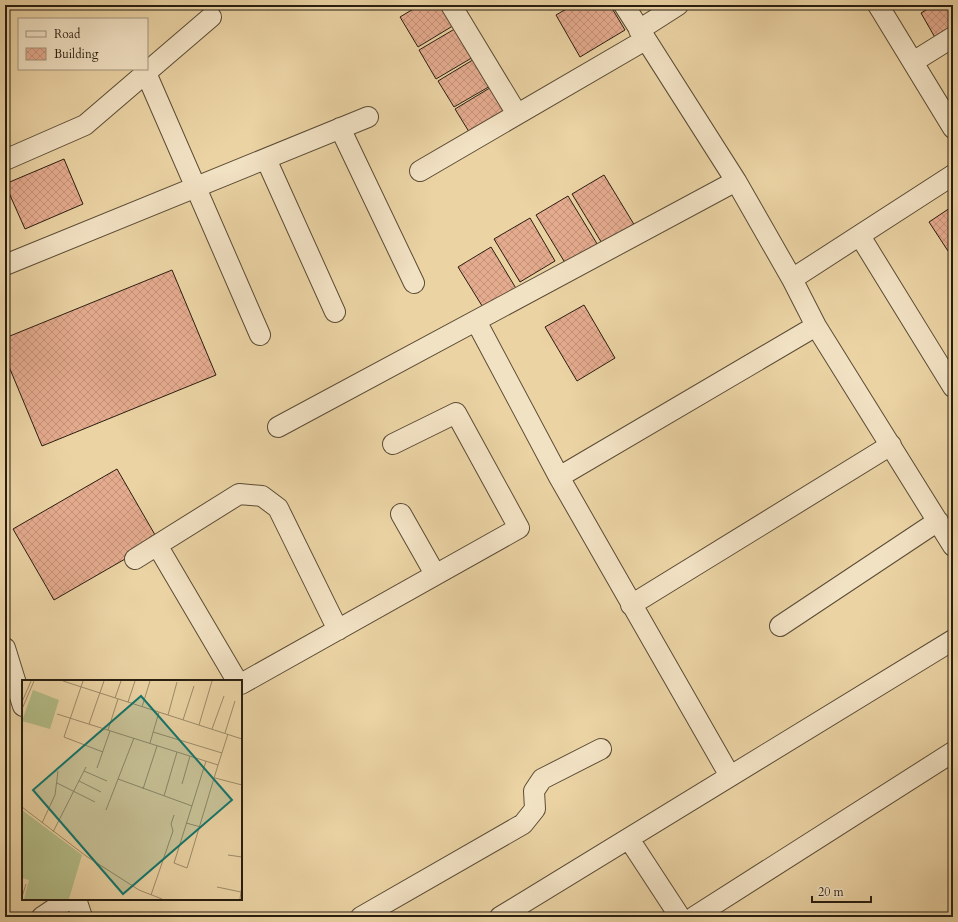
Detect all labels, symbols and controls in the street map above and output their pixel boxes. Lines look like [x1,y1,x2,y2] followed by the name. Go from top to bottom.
[18,18,148,70] legend
[54,26,81,42] text: Road
[54,46,99,62] text: Building
[22,680,242,900] inset map
[812,878,871,904] scale bar
[818,884,845,900] text: 20 m

